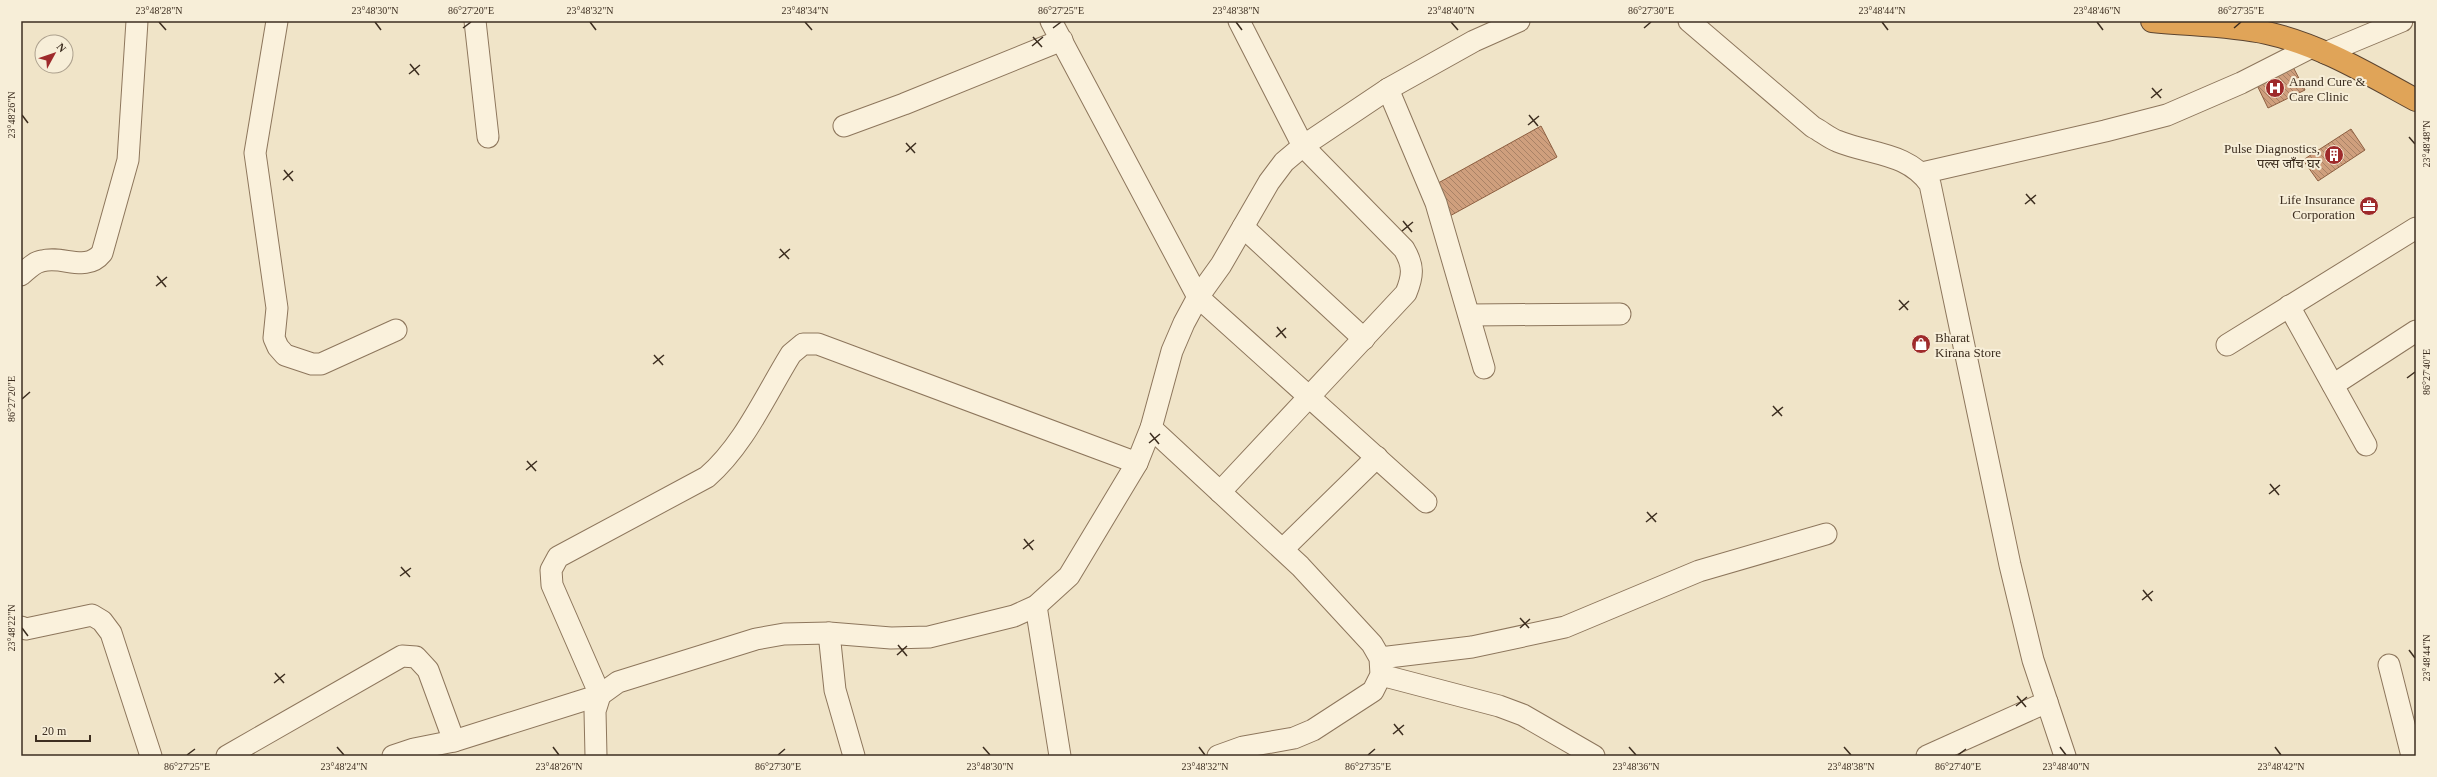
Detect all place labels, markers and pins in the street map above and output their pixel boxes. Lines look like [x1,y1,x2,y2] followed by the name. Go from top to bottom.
[2289,74,2366,104] place label: Anand Cure & Care Clinic
[2264,77,2286,99] hospital icon: Anand Cure & Care Clinic
[2224,141,2321,171] place label: Pulse Diagnostics, पल्स जाँच घर
[2323,144,2345,166] building icon: Pulse Diagnostics, पल्स जाँच घर
[2280,192,2355,222] place label: Life Insurance Corporation
[2358,195,2380,217] office icon: Life Insurance Corporation
[1935,330,2001,360] place label: Bharat Kirana Store
[1910,333,1932,355] shop icon: Bharat Kirana Store

